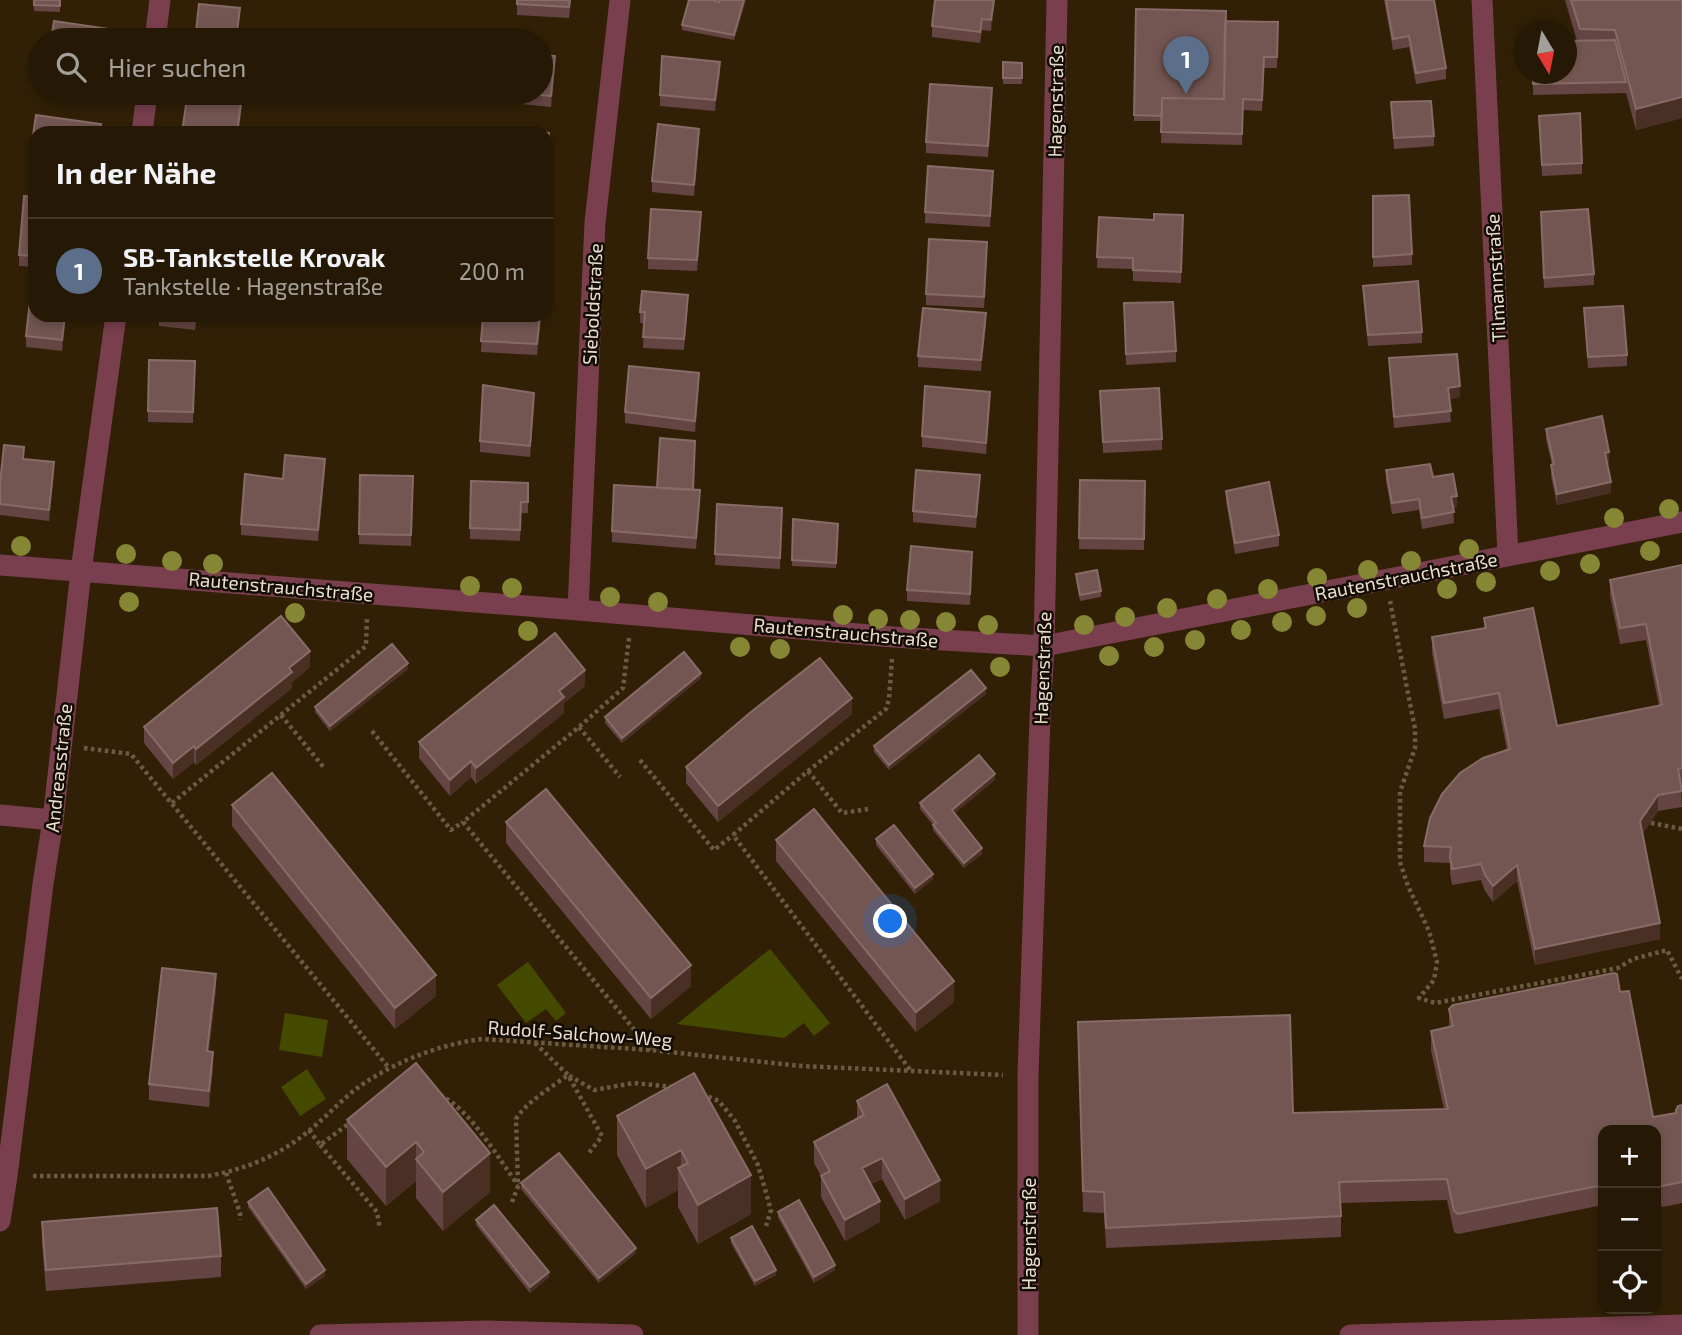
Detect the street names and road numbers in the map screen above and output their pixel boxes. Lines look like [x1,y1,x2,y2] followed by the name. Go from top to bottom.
[1043,44,1067,158] street label: Hagenstraße
[1480,213,1510,343] street label: Tilmannstraße
[577,243,607,365] street label: Sieboldstraße
[1313,547,1499,605] street label: Rautenstrauchstraße
[188,566,374,606] street label: Rautenstrauchstraße
[1029,611,1055,725] street label: Hagenstraße
[753,612,939,652] street label: Rautenstrauchstraße
[40,702,76,834] street label: Andreasstraße
[487,1015,673,1051] street label: Rudolf-Salchow-Weg
[1017,1178,1040,1290] street label: Hagenstraße

